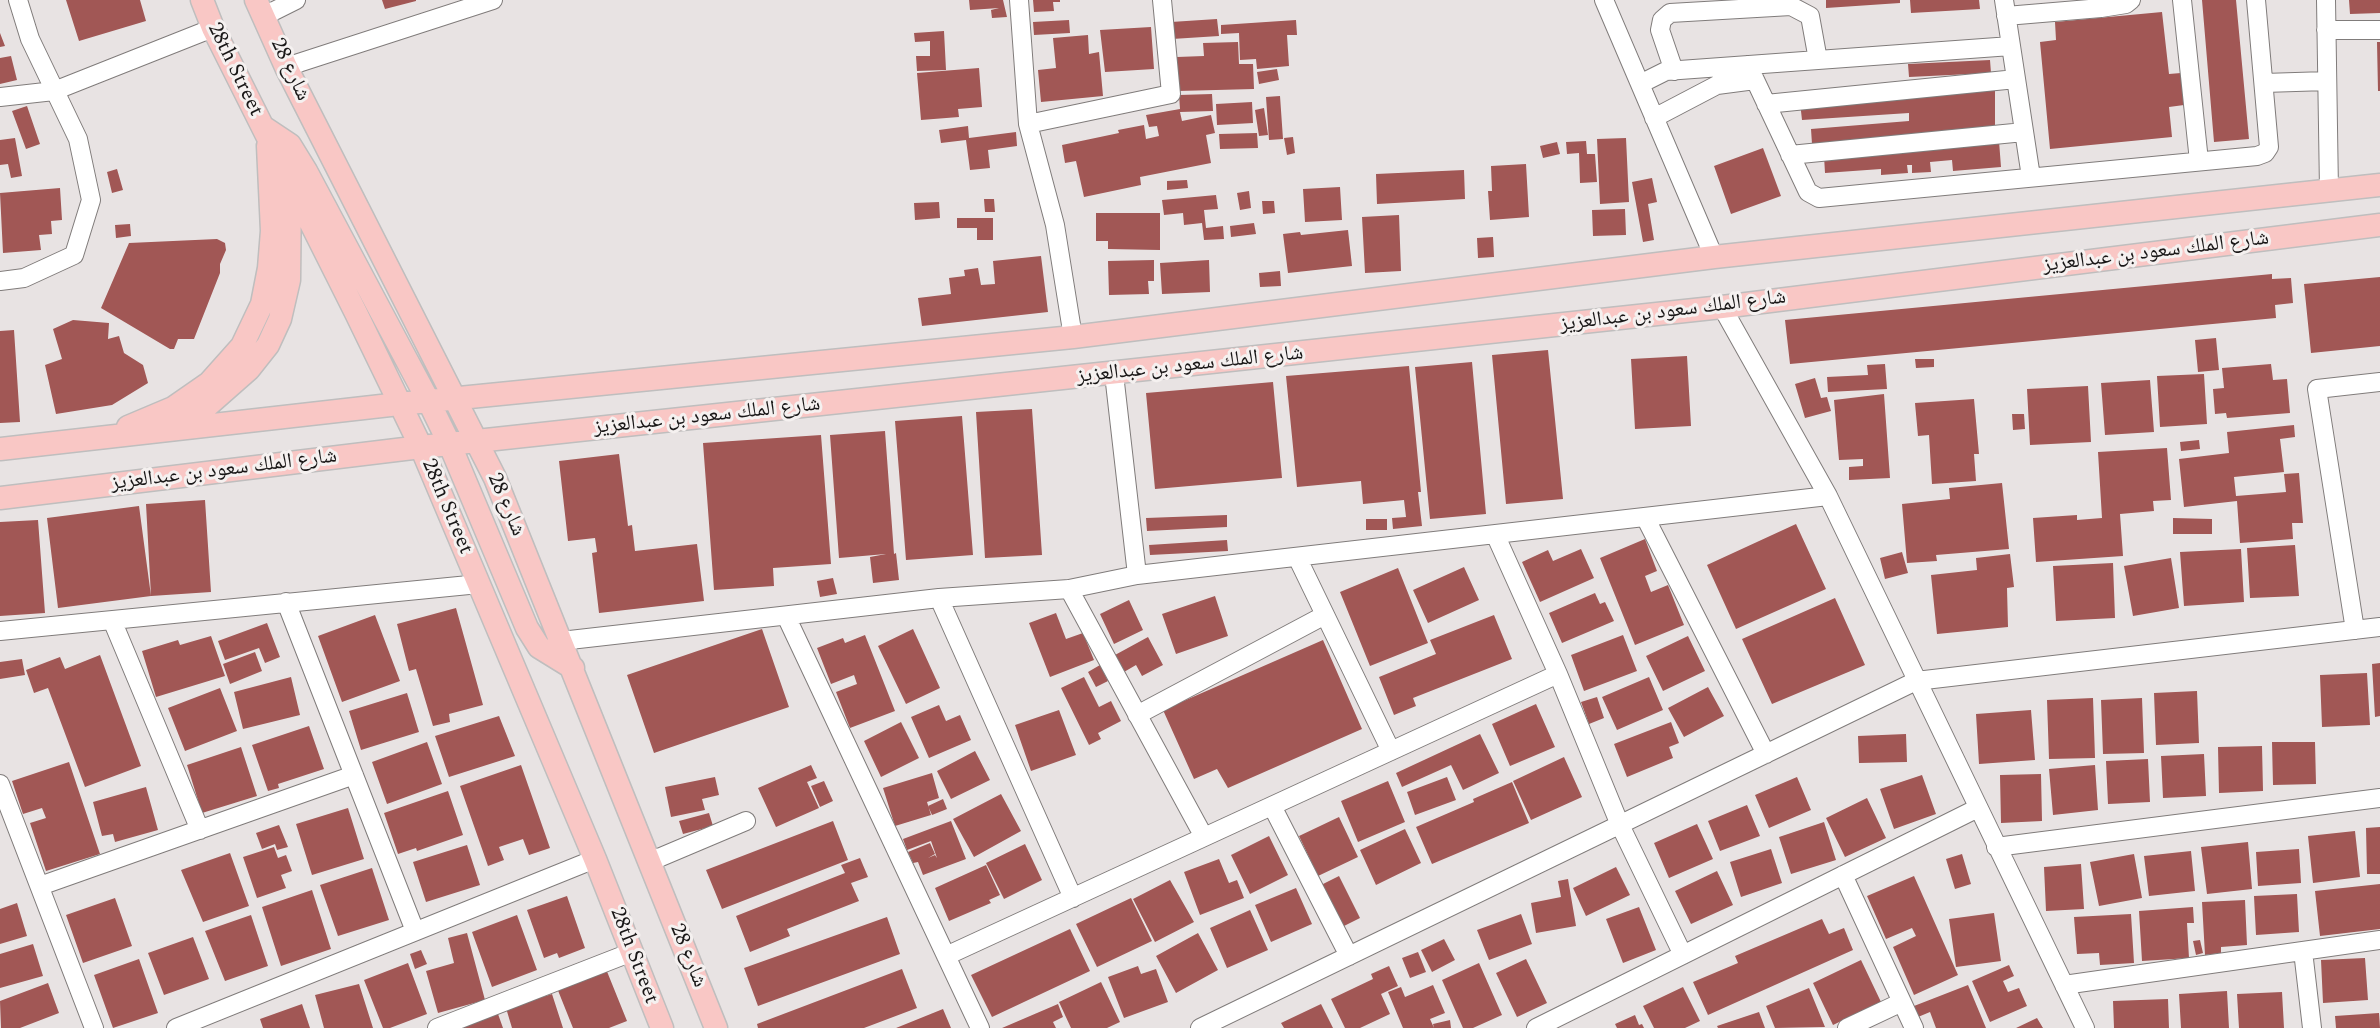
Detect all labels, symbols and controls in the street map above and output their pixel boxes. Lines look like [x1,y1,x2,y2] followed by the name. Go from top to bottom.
[201,19,267,121] street label: 28th Street
[264,35,314,105] street label: شارع 28
[2041,227,2271,279] street label: شارع الملك سعود بن عبدالعزيز
[1558,286,1788,338] street label: شارع الملك سعود بن عبدالعزيز
[1075,342,1305,390] street label: شارع الملك سعود بن عبدالعزيز
[592,393,822,441] street label: شارع الملك سعود بن عبدالعزيز
[109,445,339,497] street label: شارع الملك سعود بن عبدالعزيز
[415,456,477,558] street label: 28th Street
[480,470,530,540] street label: شارع 28
[603,904,663,1008] street label: 28th Street
[663,921,711,991] street label: شارع 28

